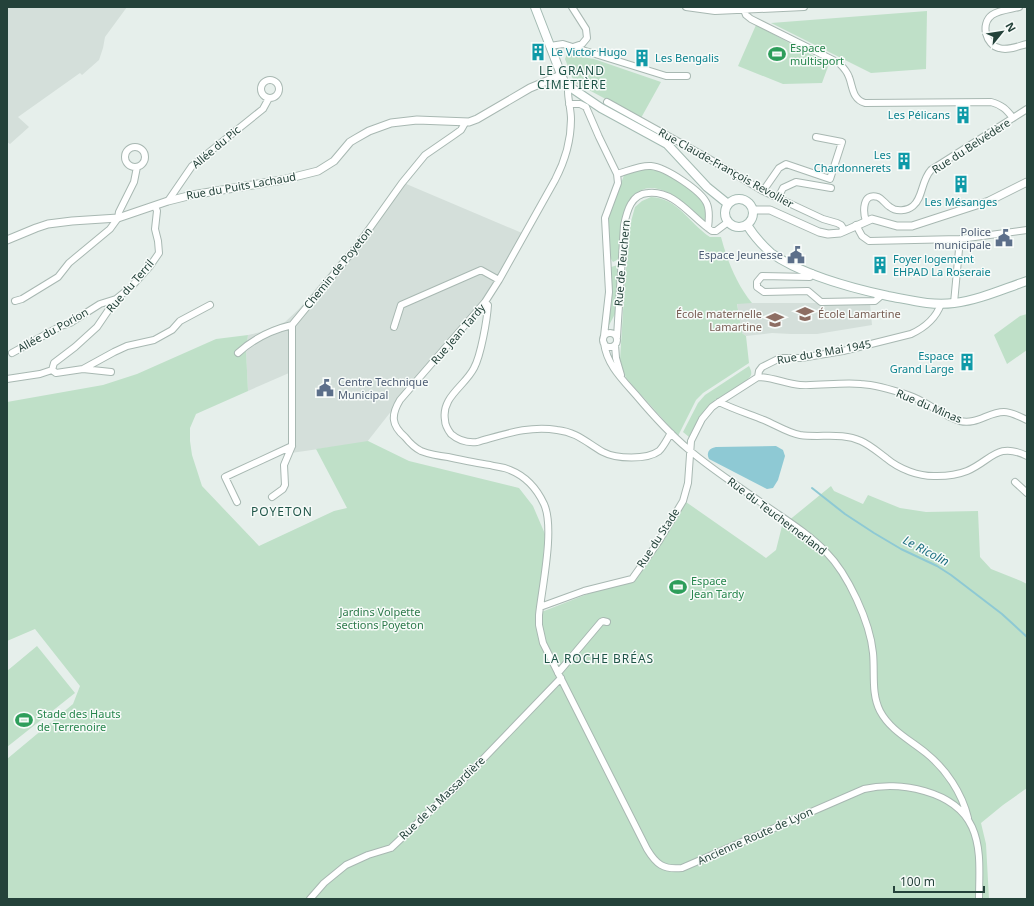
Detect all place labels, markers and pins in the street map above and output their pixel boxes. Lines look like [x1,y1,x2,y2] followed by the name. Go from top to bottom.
[790,40,844,68] place label: Espace multisport
[528,42,548,62] building icon: Le Victor Hugo
[551,44,627,59] place label: Le Victor Hugo
[767,44,787,64] sports icon: Espace multisport
[632,48,652,68] building icon: Les Bengalis
[655,50,719,65] place label: Les Bengalis
[953,105,973,125] building icon: Les Pélicans
[888,107,950,122] place label: Les Pélicans
[814,147,891,175] place label: Les Chardonnerets
[894,151,914,171] building icon: Les Chardonnerets
[951,174,971,194] building icon: Les Mésanges
[925,194,997,209] place label: Les Mésanges
[934,224,991,252] place label: Police municipale
[994,228,1014,248] public building icon: Police municipale
[786,245,806,265] public building icon: Espace Jeunesse
[699,247,783,262] place label: Espace Jeunesse
[893,251,991,279] place label: Foyer logement EHPAD La Roseraie
[870,255,890,275] building icon: Foyer logement EHPAD La Roseraie
[795,304,815,324] school or university icon: École Lamartine
[676,306,762,334] place label: École maternelle Lamartine
[818,306,901,321] place label: École Lamartine
[765,310,785,330] school or university icon: École maternelle Lamartine
[890,348,954,376] place label: Espace Grand Large
[957,352,977,372] building icon: Espace Grand Large
[338,374,428,402] place label: Centre Technique Municipal
[315,378,335,398] public building icon: Centre Technique Municipal
[690,573,745,601] place label: Espace Jean Tardy
[668,577,688,597] sports icon: Espace Jean Tardy
[37,706,120,734] place label: Stade des Hauts de Terrenoire
[14,710,34,730] sports icon: Stade des Hauts de Terrenoire

